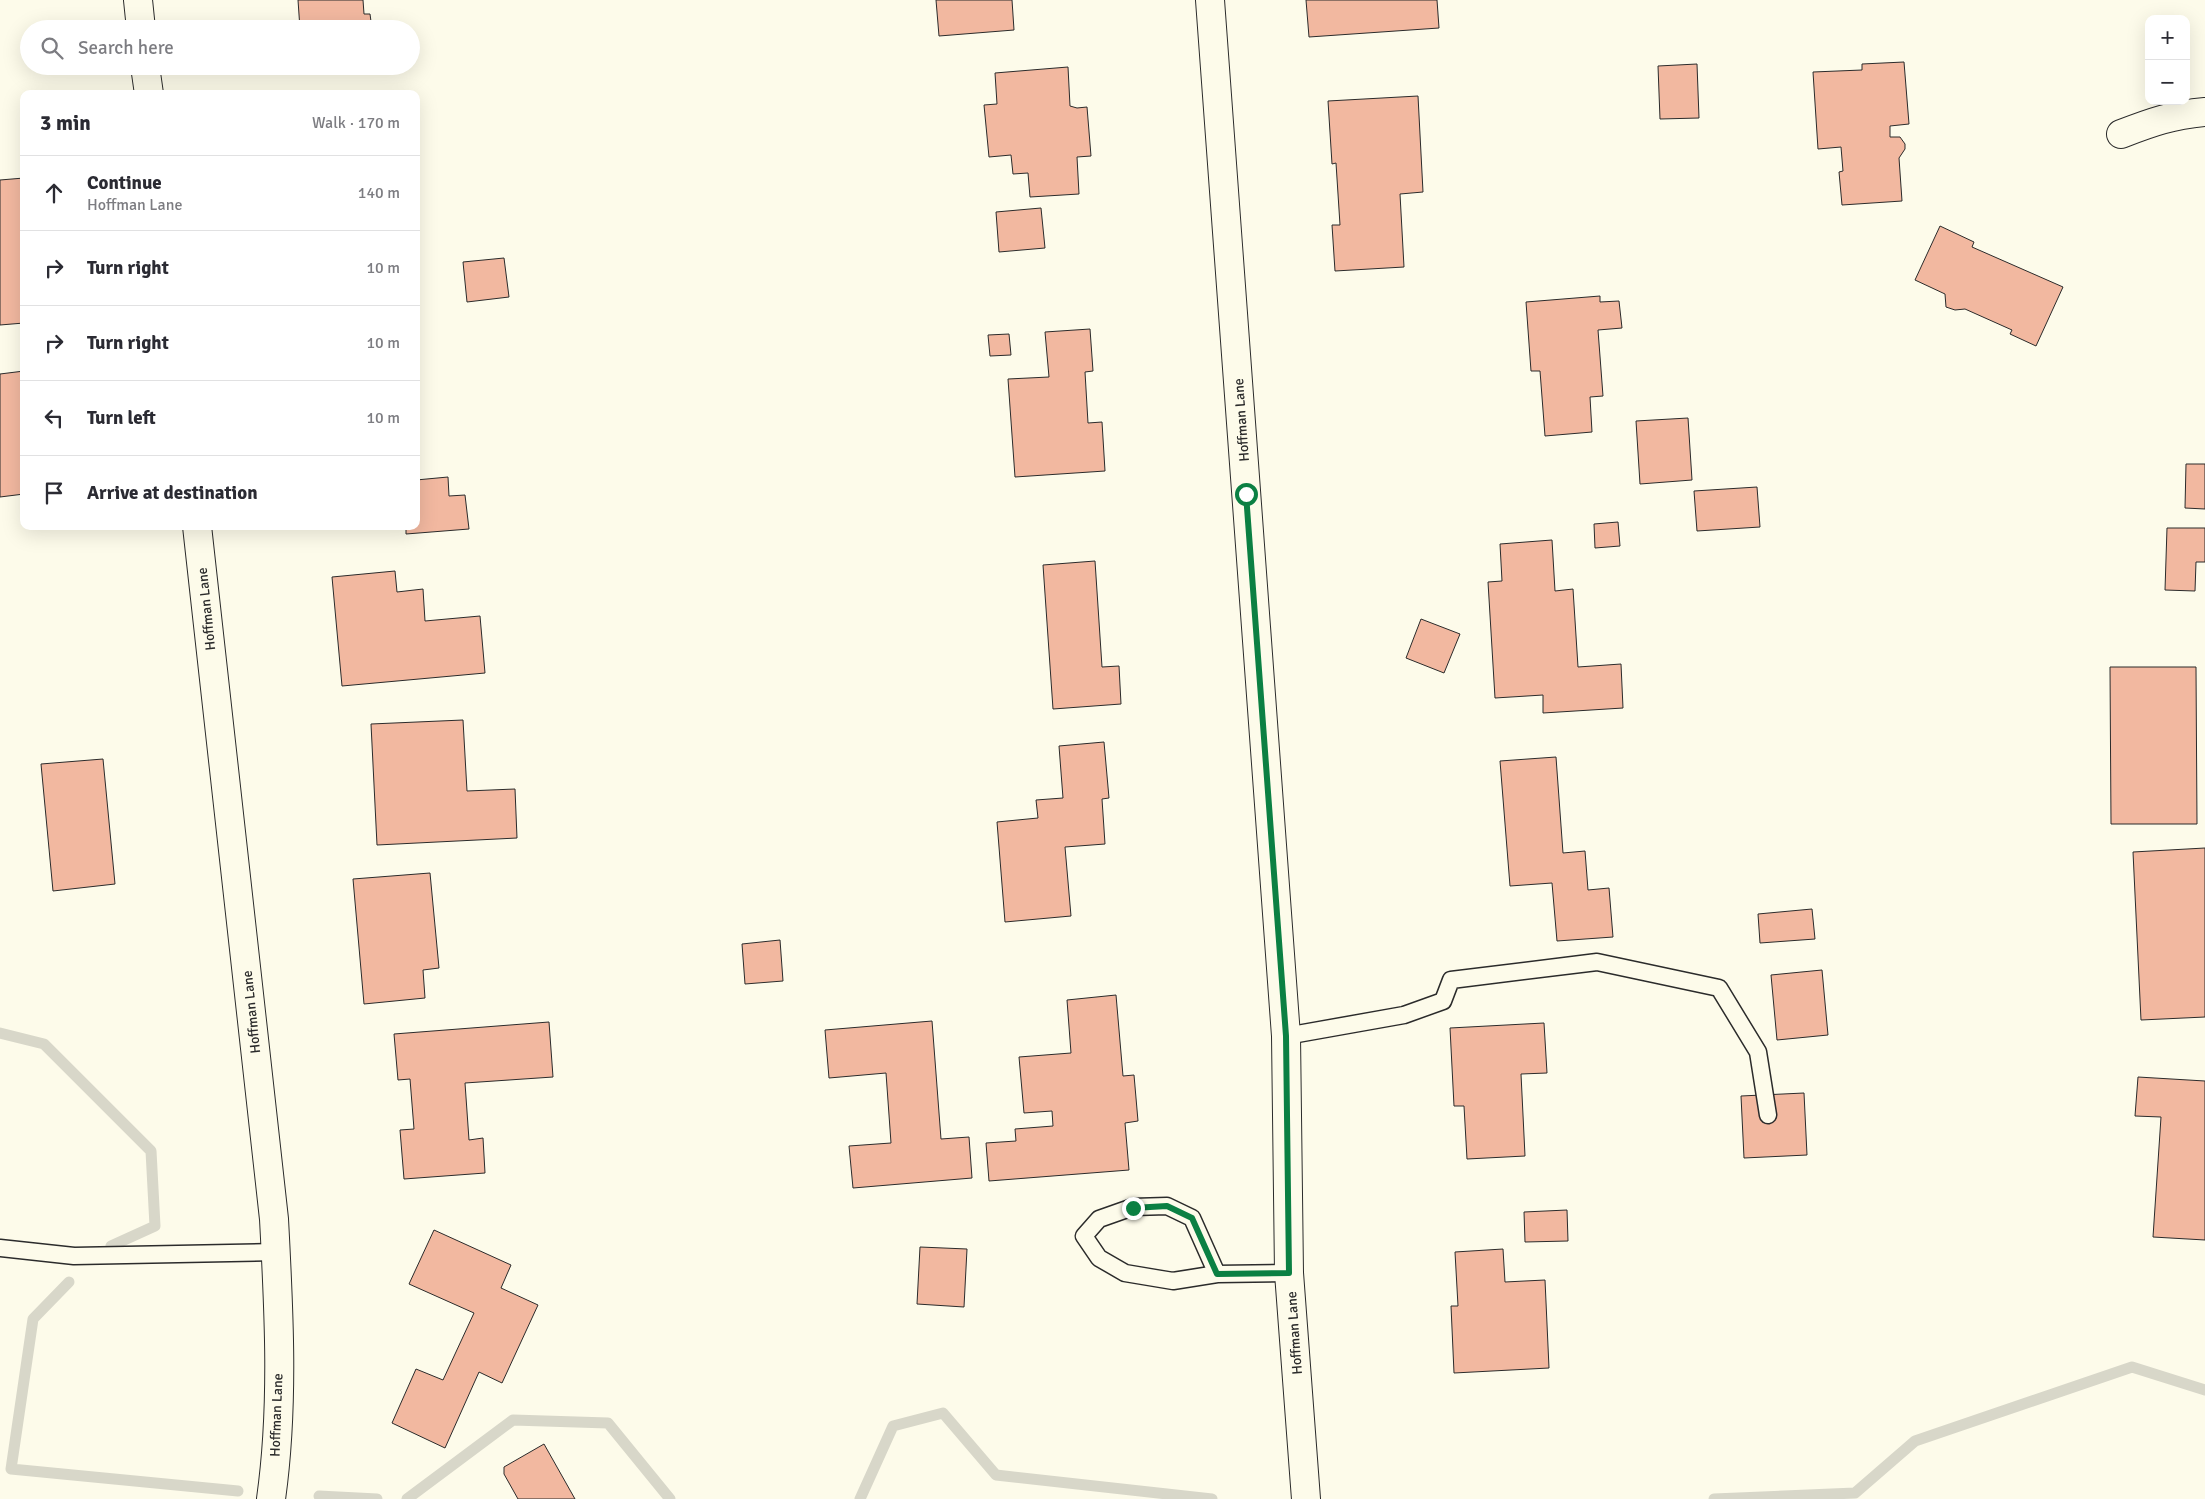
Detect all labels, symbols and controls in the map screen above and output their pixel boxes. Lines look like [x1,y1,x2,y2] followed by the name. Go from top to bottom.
[2145,15,2190,105] map controls
[2145,15,2190,60] button: +
[20,20,420,75] search box
[38,34,66,62] icon: search
[78,36,174,60] text: Search here
[2145,60,2190,105] button: −
[40,110,91,136] text: 3 min
[312,113,400,133] text: Walk · 170 m
[87,171,162,195] text: Continue
[40,179,68,207] icon: ahead
[358,183,400,203] text: 140 m
[87,195,182,215] text: Hoffman Lane
[40,254,68,282] icon: right
[87,256,169,280] text: Turn right
[366,258,400,278] text: 10 m
[40,329,68,357] icon: right
[87,331,169,355] text: Turn right
[366,333,400,353] text: 10 m
[1230,378,1253,462] street label: Hoffman Lane
[40,404,68,432] icon: left
[87,406,156,430] text: Turn left
[366,408,400,428] text: 10 m
[40,479,68,507] icon: arrive
[87,481,258,505] text: Arrive at destination
[1235,483,1258,506] route start
[194,567,219,651] street label: Hoffman Lane
[239,970,264,1054] street label: Hoffman Lane
[1122,1197,1145,1220] route end
[1283,1291,1306,1375] street label: Hoffman Lane
[267,1373,286,1457] street label: Hoffman Lane

